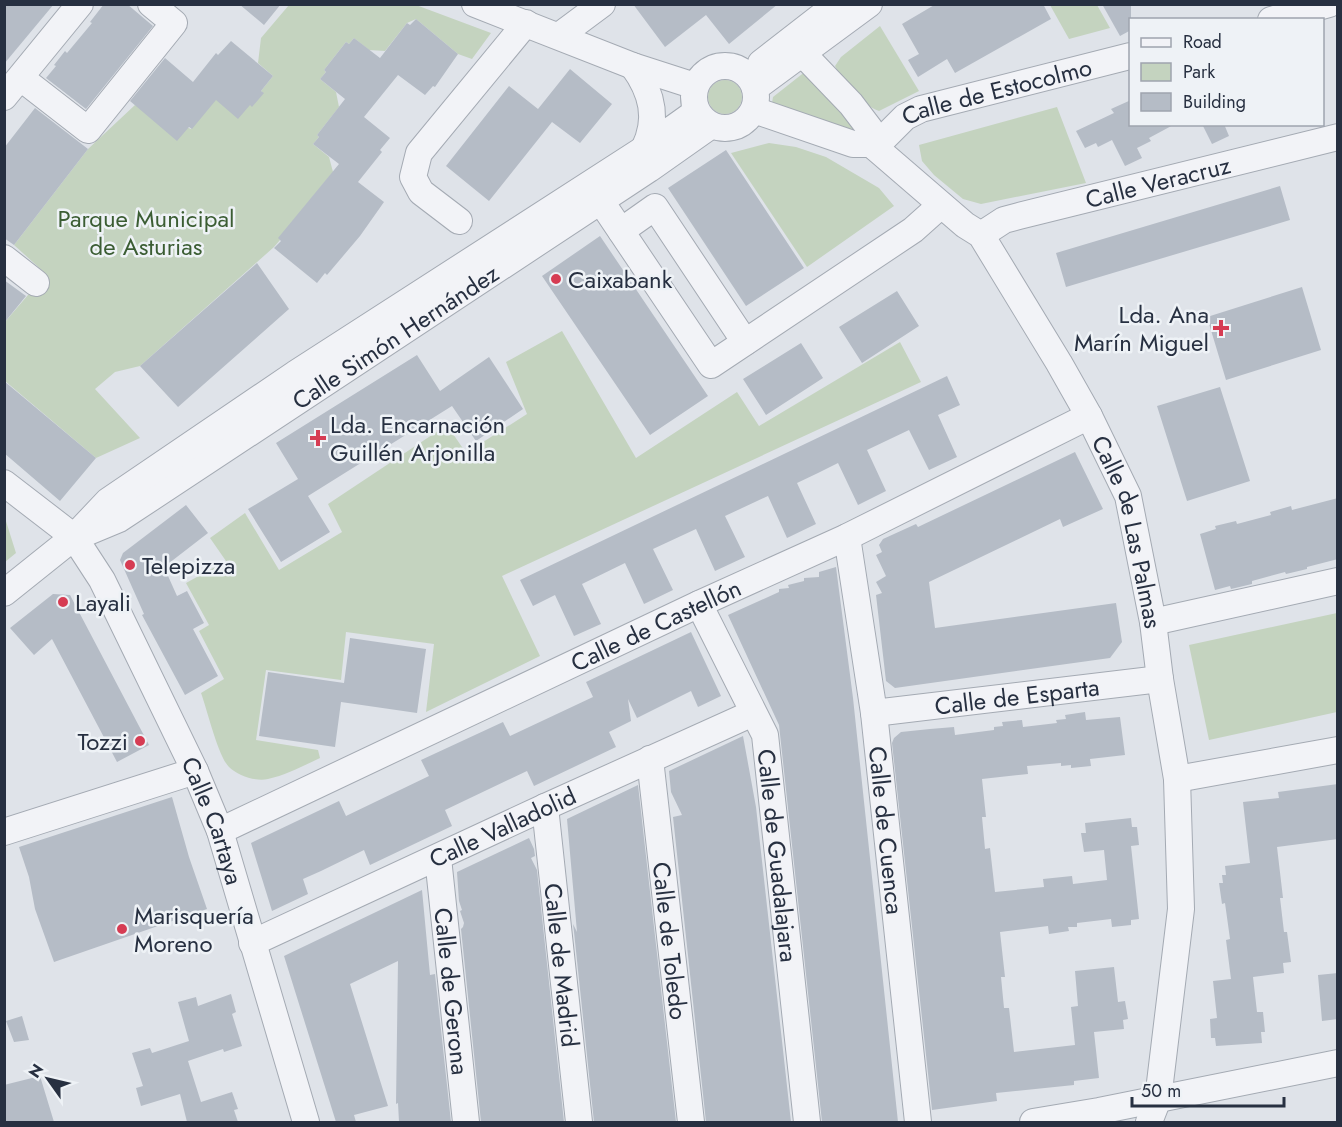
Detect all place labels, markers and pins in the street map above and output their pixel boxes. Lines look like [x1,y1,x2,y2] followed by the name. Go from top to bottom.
[568,262,673,297] place label: Caixabank
[549,272,563,286] marker: Caixabank
[1074,297,1209,360] place label: Lda. Ana Marín Miguel
[1214,321,1228,335] marker: Lda. Ana Marín Miguel
[330,407,505,470] place label: Lda. Encarnación Guillén Arjonilla
[311,431,325,445] marker: Lda. Encarnación Guillén Arjonilla
[142,548,235,583] place label: Telepizza
[123,558,137,572] marker: Telepizza
[75,585,131,620] place label: Layali
[56,595,70,609] marker: Layali
[77,724,128,759] place label: Tozzi
[133,734,147,748] marker: Tozzi
[134,898,254,961] place label: Marisquería Moreno
[115,922,129,936] marker: Marisquería Moreno

